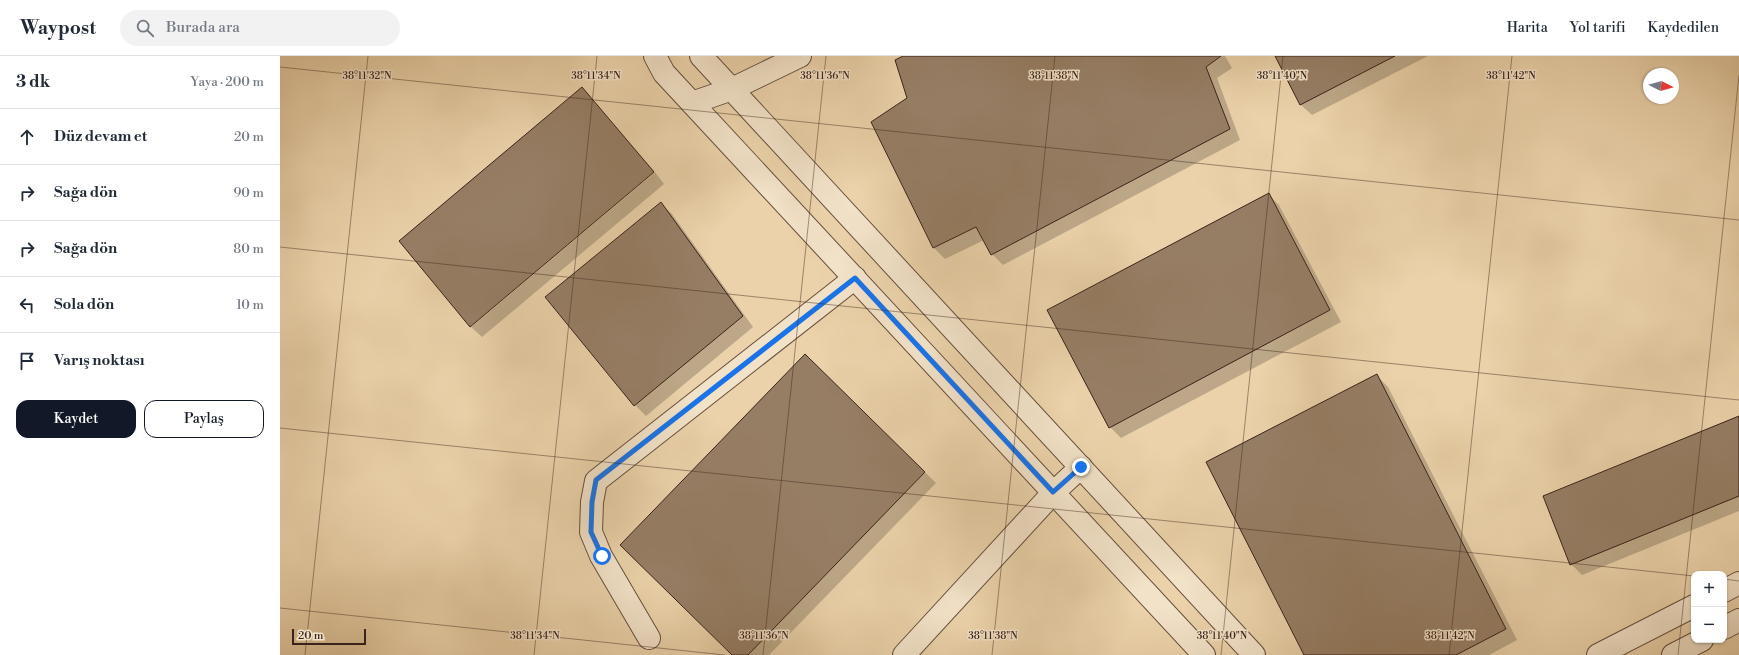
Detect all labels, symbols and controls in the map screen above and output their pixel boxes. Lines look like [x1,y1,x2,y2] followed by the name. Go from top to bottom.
[120,10,400,46] search box
[20,16,96,40] text: Waypost
[134,17,156,39] icon: search
[166,18,240,37] text: Burada ara
[1507,19,1548,37] text: Harita
[1570,19,1626,37] text: Yol tarifi
[1648,19,1719,37] text: Kaydedilen
[1643,68,1679,104] north arrow
[342,70,392,82] text: 38°11'32"N
[571,70,621,82] text: 38°11'34"N
[800,70,850,82] text: 38°11'36"N
[1029,70,1079,82] text: 38°11'38"N
[1257,70,1308,82] text: 38°11'40"N
[1486,70,1536,82] text: 38°11'42"N
[16,71,50,93] text: 3 dk
[191,74,264,90] text: Yaya · 200 m
[16,126,38,148] icon: ahead
[54,127,147,146] text: Düz devam et
[234,129,264,145] text: 20 m
[16,182,38,204] icon: right
[54,183,117,202] text: Sağa dön
[233,185,264,201] text: 90 m
[16,238,38,260] icon: right
[54,239,117,258] text: Sağa dön
[233,241,264,257] text: 80 m
[16,294,38,316] icon: left
[54,295,114,314] text: Sola dön
[236,297,264,313] text: 10 m
[16,350,38,372] icon: arrive
[54,351,145,370] text: Varış noktası
[16,400,136,438] button: Kaydet
[144,400,264,438] button: Paylaş
[1072,458,1090,476] route end
[593,547,611,565] route start
[1691,571,1727,643] map controls
[1691,571,1727,607] button: +
[1691,607,1727,643] button: −
[292,627,366,646] scale bar
[298,629,323,643] text: 20 m
[510,630,560,642] text: 38°11'34"N
[739,630,789,642] text: 38°11'36"N
[968,630,1018,642] text: 38°11'38"N
[1197,630,1248,642] text: 38°11'40"N
[1425,630,1475,642] text: 38°11'42"N

